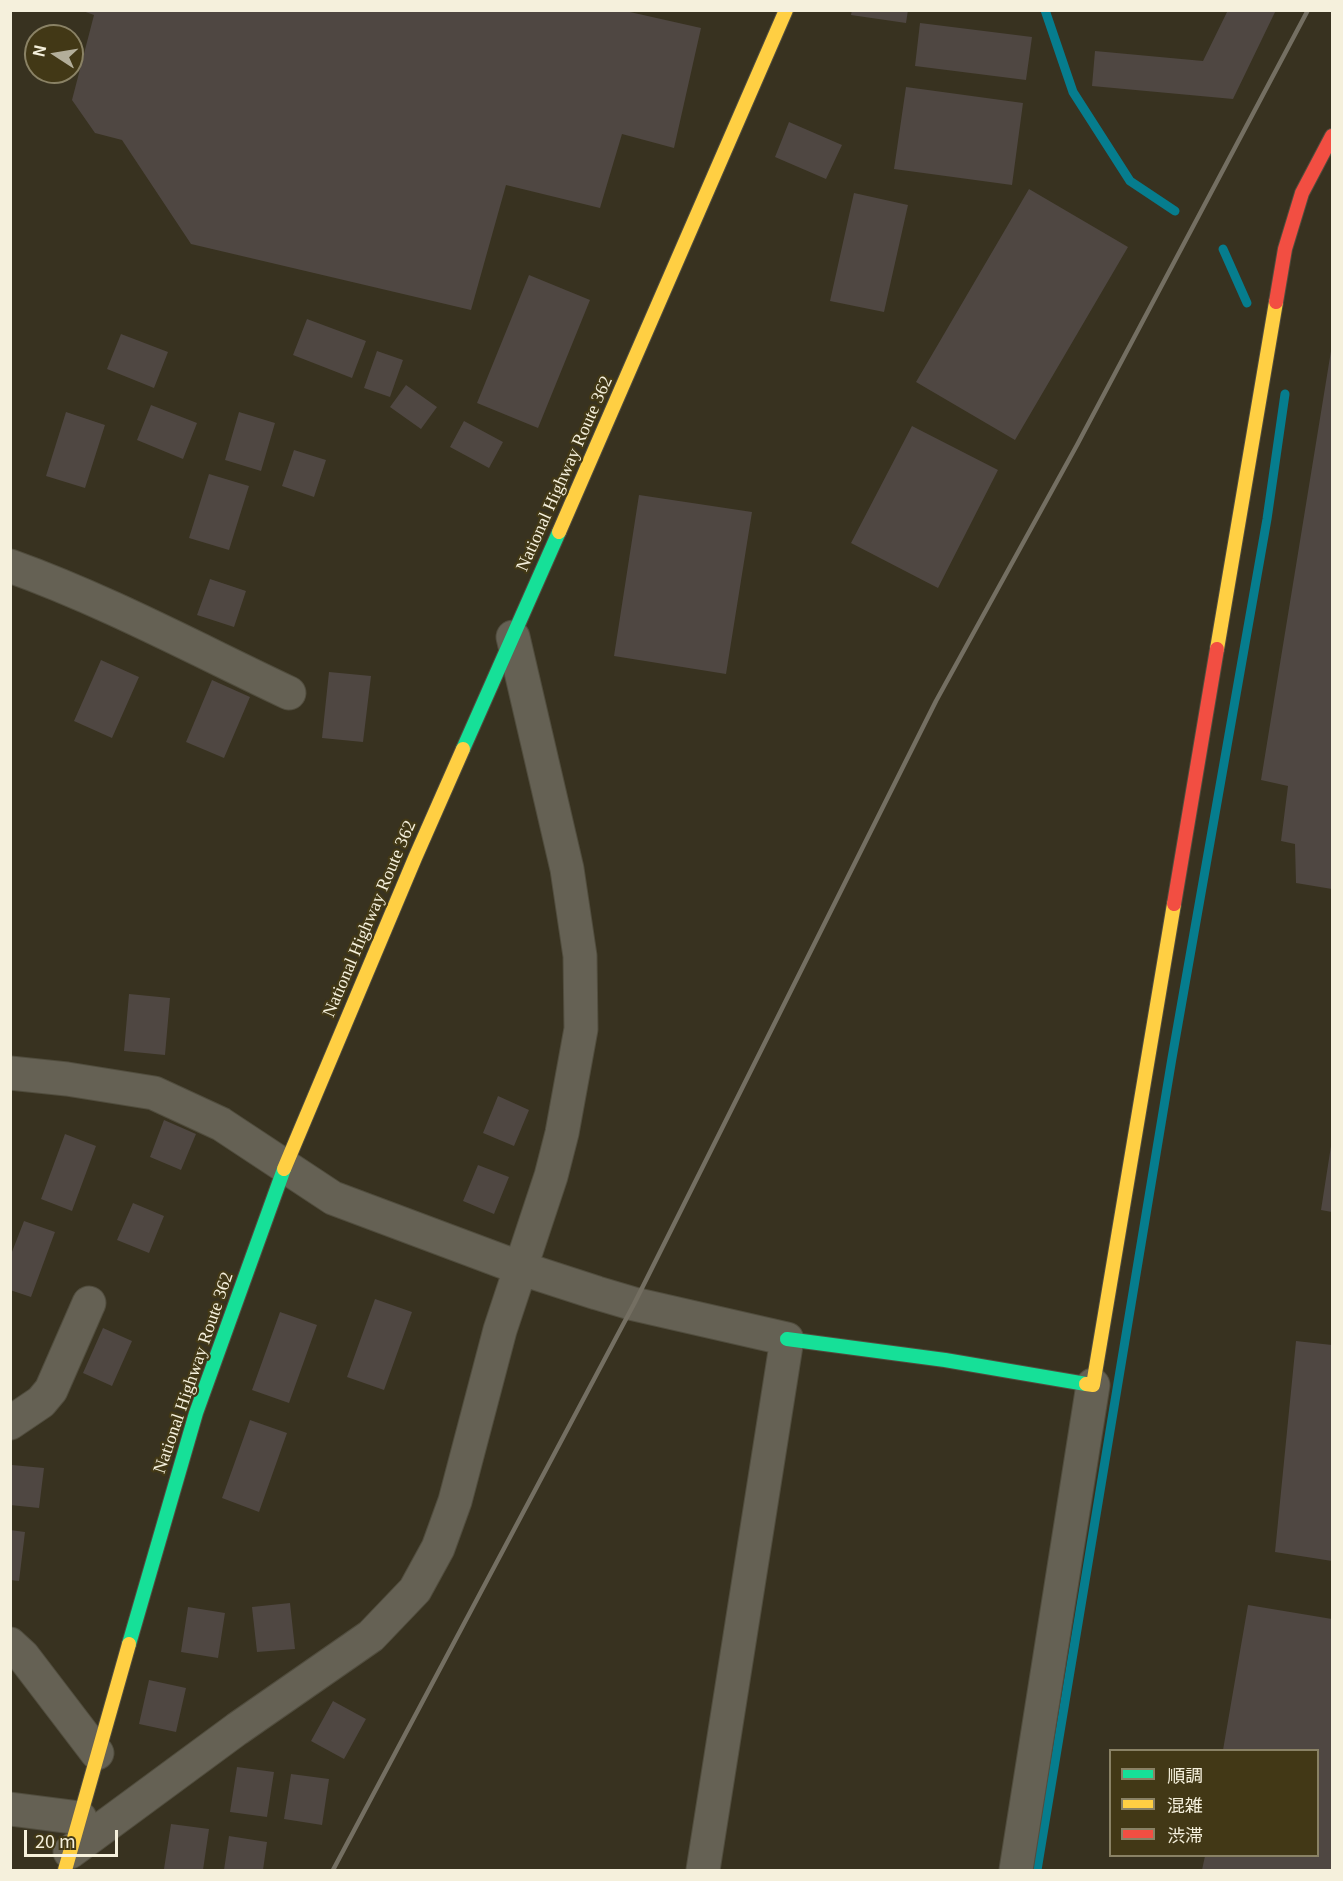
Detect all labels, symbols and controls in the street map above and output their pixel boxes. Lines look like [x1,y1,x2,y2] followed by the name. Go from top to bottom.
[24,24,84,84] north arrow
[25,42,51,59] text: N
[507,362,623,586] street label: National Highway Route 362
[314,806,426,1032] street label: National Highway Route 362
[145,1258,243,1488] street label: National Highway Route 362
[1109,1749,1319,1857] legend
[1167,1761,1203,1787] text: 順調
[1167,1791,1203,1817] text: 混雑
[27,1818,122,1856] scale bar
[1167,1821,1203,1847] text: 渋滞
[35,1827,76,1853] text: 20 m

